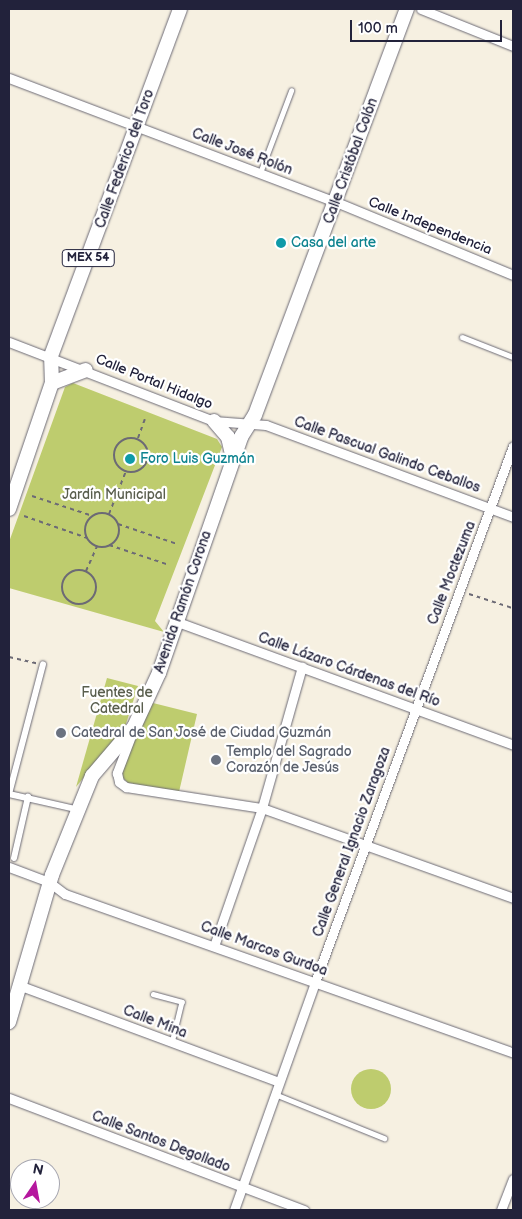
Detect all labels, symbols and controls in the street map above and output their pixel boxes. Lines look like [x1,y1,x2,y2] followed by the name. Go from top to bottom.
[352,10,504,42] scale bar
[358,19,398,38] text: 100 m
[92,87,158,231] street label: Calle Federico del Toro
[320,96,382,226] street label: Calle Cristóbal Colón
[189,125,295,179] street label: Calle José Rolón
[366,194,494,258] street label: Calle Independencia
[291,235,376,251] place label: Casa del arte
[275,237,287,249] marker: Casa del arte
[62,248,114,268] road number: MEX 54
[93,351,215,413] street label: Calle Portal Hidalgo
[292,413,482,497] street label: Calle Pascual Galindo Ceballos
[140,451,255,467] place label: Foro Luis Guzmán
[124,453,136,465] marker: Foro Luis Guzmán
[62,487,166,503] park label: Jardín Municipal
[424,519,480,627] street label: Calle Moctezuma
[151,529,215,675] street label: Avenida Ramón Corona
[256,629,442,711] street label: Calle Lázaro Cárdenas del Río
[81,685,153,718] park label: Fuentes de Catedral
[71,725,332,741] place label: Catedral de San José de Ciudad Guzmán
[55,727,67,739] marker: Catedral de San José de Ciudad Guzmán
[226,744,352,776] place label: Templo del Sagrado Corazón de Jesús
[310,745,394,939] street label: Calle General Ignacio Zaragoza
[210,754,222,766] marker: Templo del Sagrado Corazón de Jesús
[198,918,330,980] street label: Calle Marcos Gurdoa
[121,1002,189,1042] street label: Calle Mina
[89,1108,233,1176] street label: Calle Santos Degollado
[10,1159,60,1209] north arrow
[31,1160,45,1179] text: N

